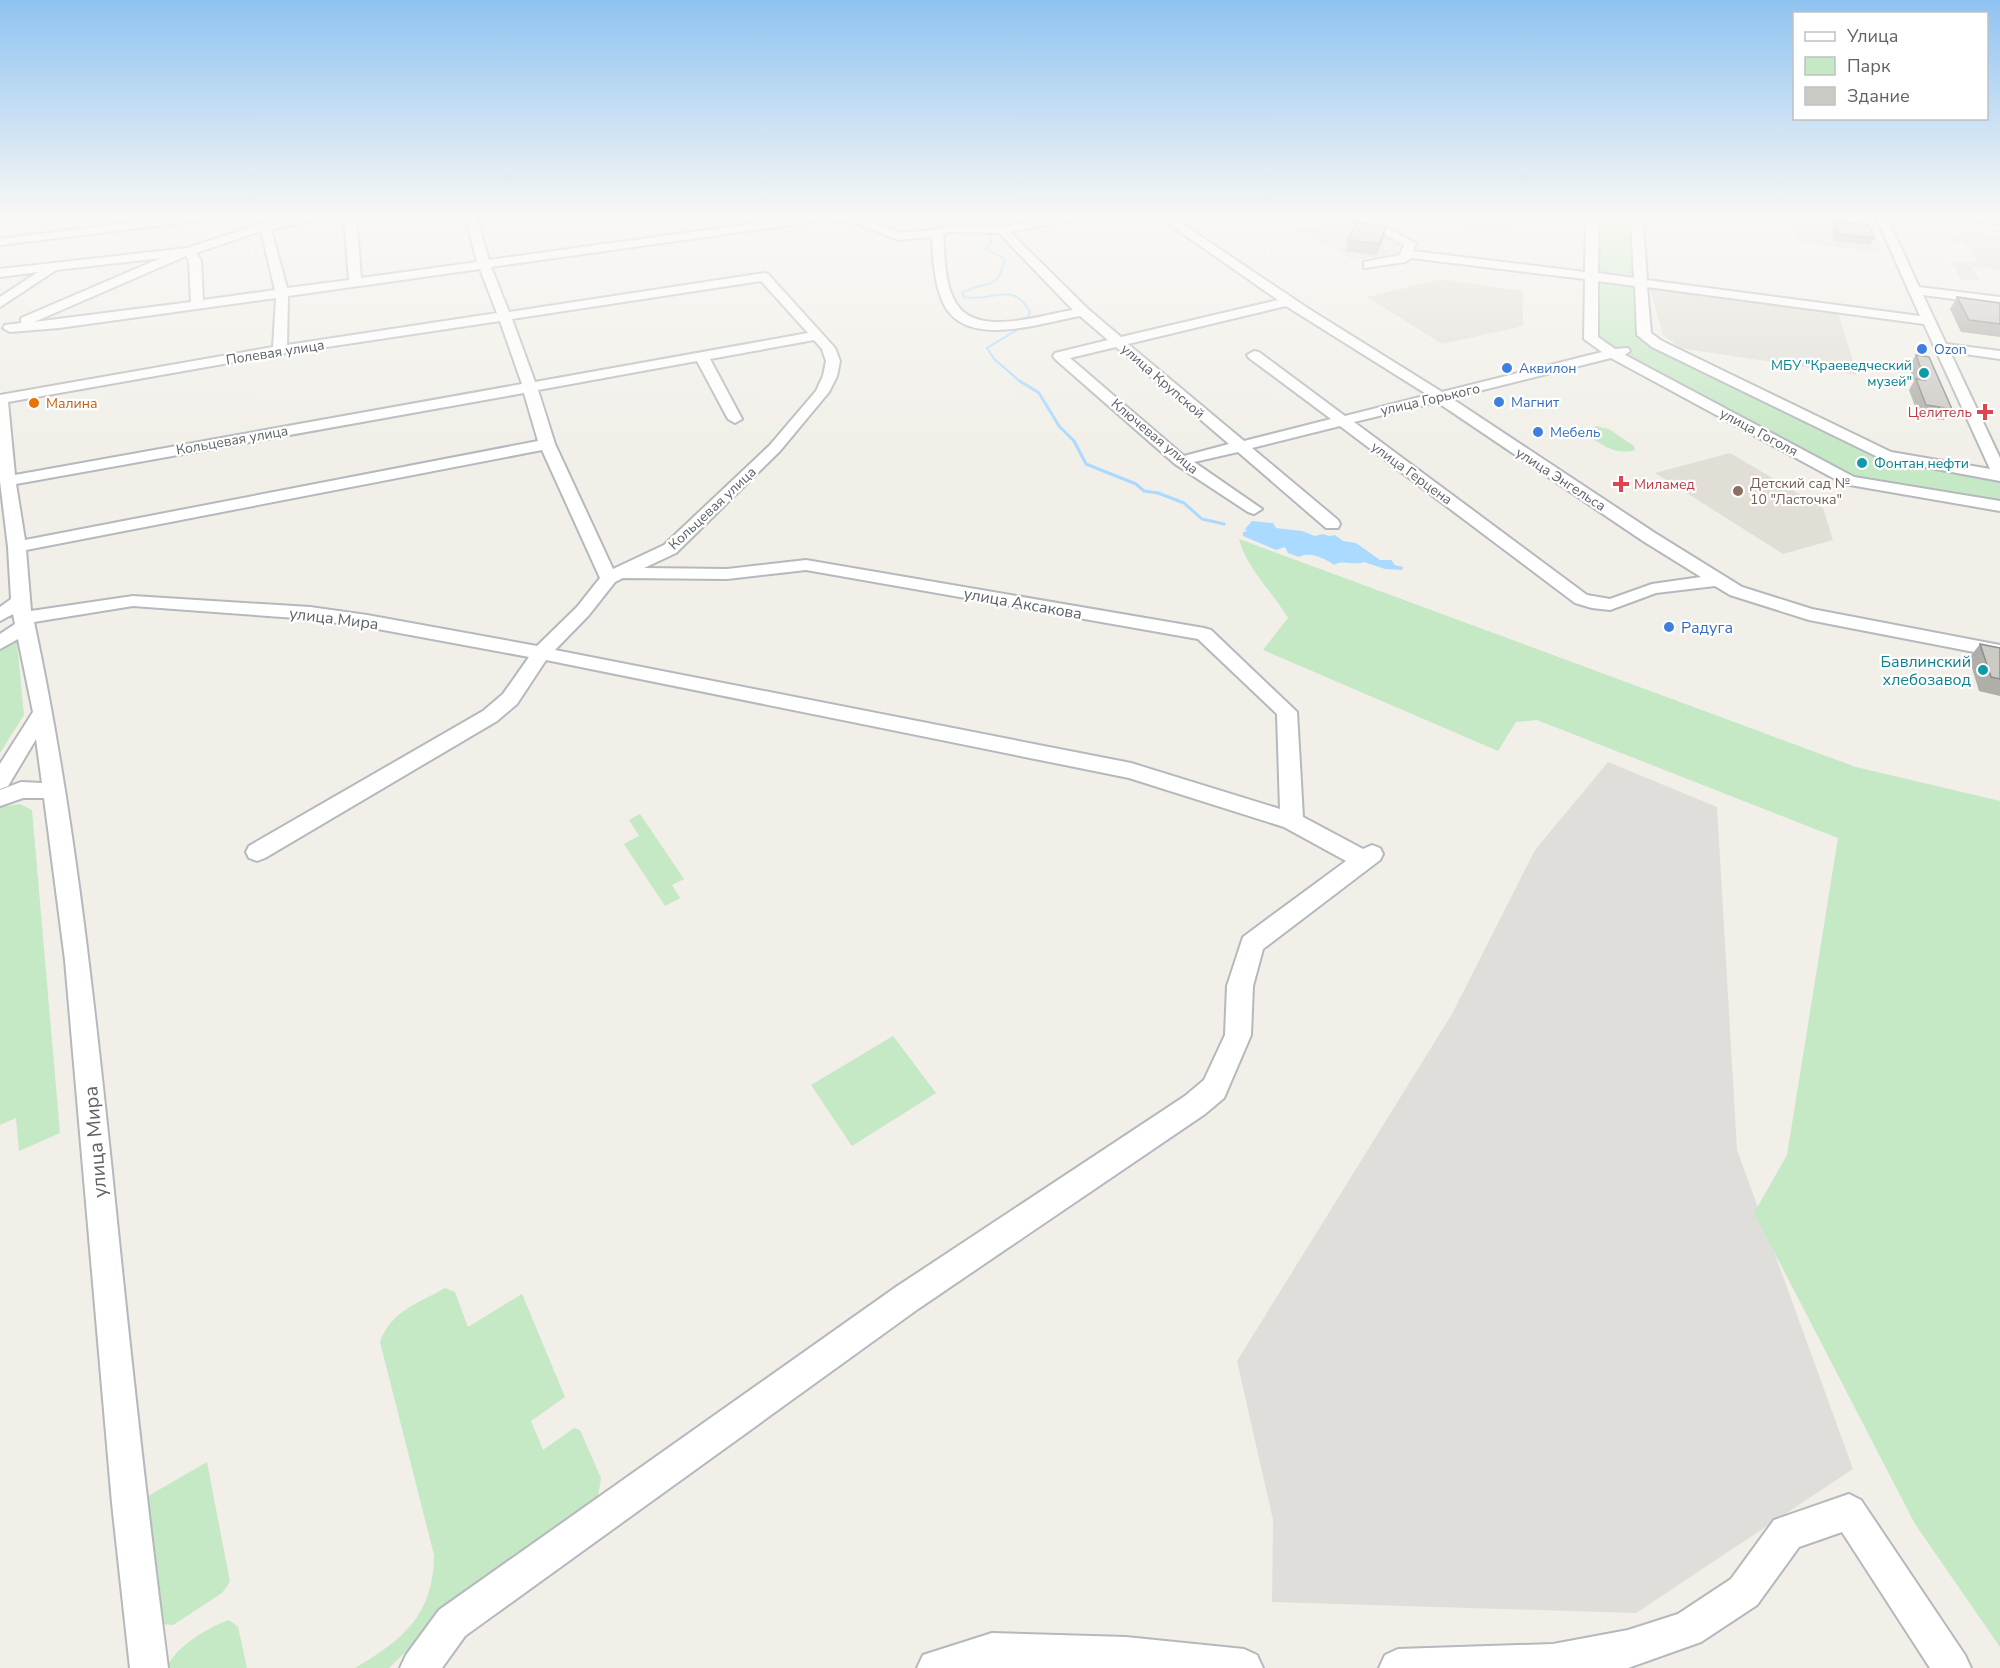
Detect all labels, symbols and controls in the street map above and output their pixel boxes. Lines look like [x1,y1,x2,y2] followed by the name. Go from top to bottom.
[1793,12,1988,120] legend
[1846,24,1898,48] text: Улица
[1847,54,1891,78] text: Парк
[1847,84,1910,108] text: Здание
[225,335,326,370] street label: Полевая улица
[1117,340,1209,423] street label: улица Крупской
[1934,340,1967,359] place label: Ozon
[1915,342,1929,356] marker: Ozon
[1771,356,1912,391] place label: МБУ "Краеведческий музей"
[1519,359,1577,378] place label: Аквилон
[1500,361,1514,375] marker: Аквилон
[1917,366,1931,380] marker: МБУ "Краеведческий музей"
[1378,379,1482,420] street label: улица Горького
[1511,393,1560,412] place label: Магнит
[46,394,98,413] place label: Малина
[1107,394,1202,479] street label: Ключевая улица
[1492,395,1506,409] marker: Магнит
[27,396,41,410] marker: Малина
[1908,403,1972,422] place label: Целитель
[1976,403,1994,421] marker: Целитель
[1716,404,1801,461] street label: улица Гоголя
[175,421,290,460] street label: Кольцевая улица
[1550,423,1601,442] place label: Мебель
[1531,425,1545,439] marker: Мебель
[1367,437,1456,509] street label: улица Герцена
[1512,443,1609,516] street label: улица Энгельса
[1874,454,1969,473] place label: Фонтан нефти
[1855,456,1869,470] marker: Фонтан нефти
[664,463,760,554] street label: Кольцевая улица
[1750,474,1850,509] place label: Детский сад № 10 "Ласточка"
[1612,475,1630,493] marker: Миламед
[1634,475,1695,494] place label: Миламед
[1731,484,1745,498] marker: Детский сад № 10 "Ласточка"
[962,583,1084,625] street label: улица Аксакова
[288,603,380,635] street label: улица Мира
[1681,617,1733,639] place label: Радуга
[1662,620,1676,634] marker: Радуга
[1880,651,1972,691] place label: Бавлинский хлебозавод
[1976,663,1990,677] marker: Бавлинский хлебозавод
[77,1085,114,1199] street label: улица Мира

